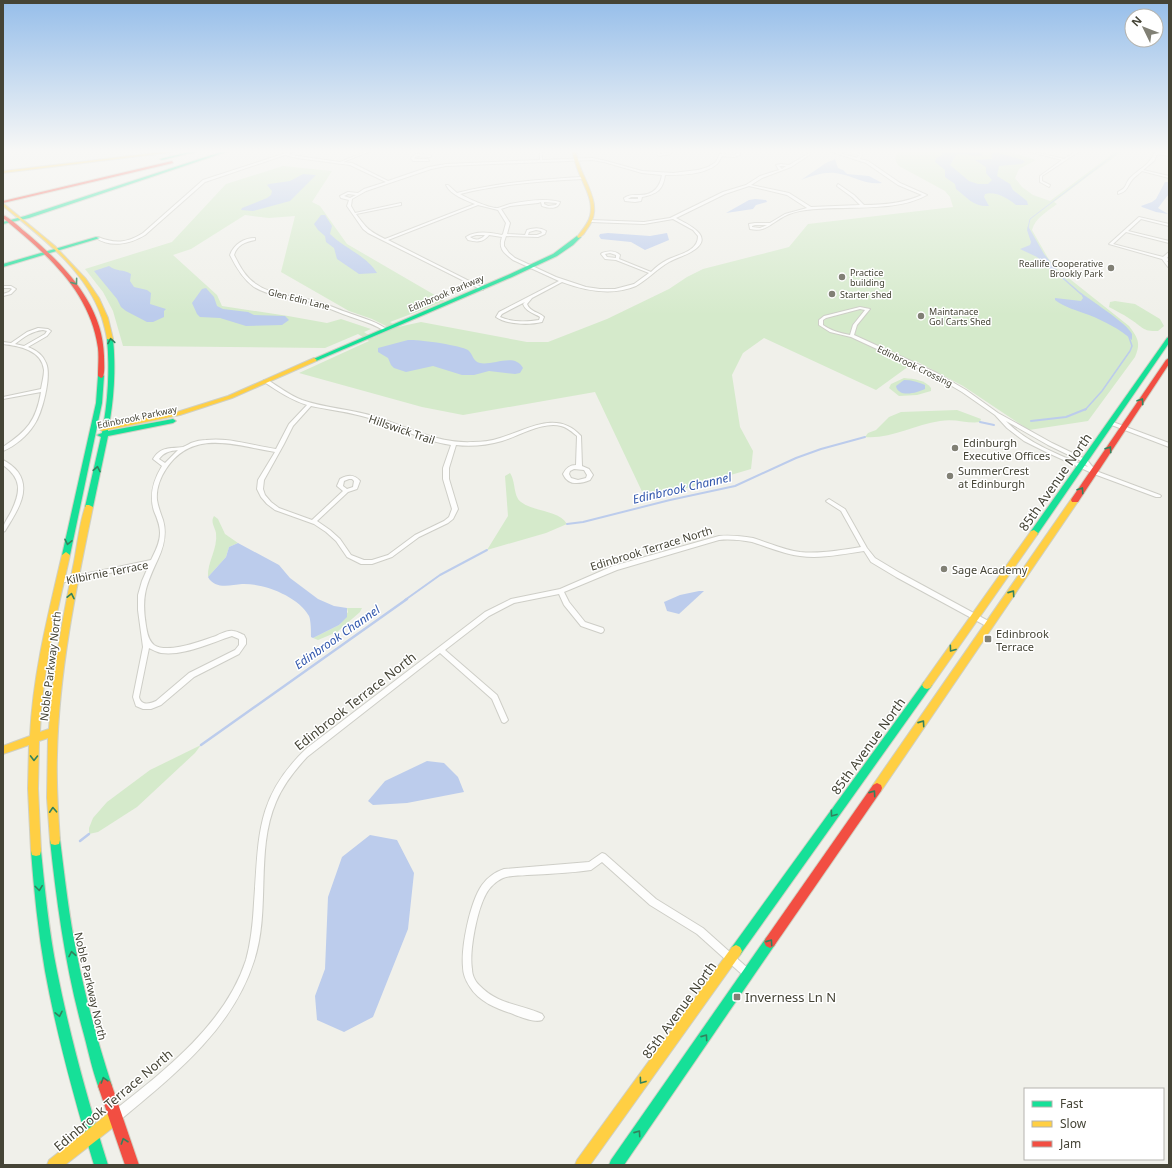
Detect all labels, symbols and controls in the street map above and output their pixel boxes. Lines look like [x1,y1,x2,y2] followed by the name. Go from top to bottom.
[1124,8,1164,48] north arrow
[1128,12,1145,29] text: N
[1019,257,1103,280] place label: Reallife Cooperative Brookly Park
[1106,263,1116,273] marker: Reallife Cooperative Brookly Park
[850,266,885,289] place label: Practice building
[406,271,486,315] street label: Edinbrook Parkway
[837,272,847,282] marker: Practice building
[70,278,78,285] one-way arrow
[267,285,331,313] street label: Glen Edin Lane
[840,288,892,301] place label: Starter shed
[827,289,837,299] marker: Starter shed
[929,305,991,328] place label: Maintanace Gol Carts Shed
[916,311,926,321] marker: Maintanace Gol Carts Shed
[107,337,116,344] one-way arrow
[875,342,955,390] street label: Edinbrook Crossing
[1137,398,1144,405] one-way arrow
[96,402,178,432] street label: Edinbrook Parkway
[367,411,437,447] street label: Hillswick Trail
[1014,429,1096,535] street label: 85th Avenue North
[963,435,1050,463] place label: Edinburgh Executive Offices
[950,443,960,453] marker: Edinburgh Executive Offices
[1104,447,1111,454] one-way arrow
[958,463,1029,491] place label: SummerCrest at Edinburgh
[92,466,100,472] one-way arrow
[631,468,734,508] water label: Edinbrook Channel
[945,471,955,481] marker: SummerCrest at Edinburgh
[1076,487,1084,494] one-way arrow
[588,522,714,574] street label: Edinbrook Terrace North
[64,539,73,545] one-way arrow
[65,557,149,587] street label: Kilbirnie Terrace
[952,562,1028,577] place label: Sage Academy
[939,564,949,574] marker: Sage Academy
[1007,591,1014,598] one-way arrow
[66,593,74,599] one-way arrow
[291,601,384,673] water label: Edinbrook Channel
[36,610,64,722] street label: Noble Parkway North
[996,626,1049,654] place label: Edinbrook Terrace
[983,634,993,644] marker: Edinbrook Terrace
[950,645,957,652] one-way arrow
[290,648,420,754] street label: Edinbrook Terrace North
[827,694,909,798] street label: 85th Avenue North
[917,721,924,728] one-way arrow
[30,755,38,761] one-way arrow
[868,791,875,798] one-way arrow
[49,807,58,813] one-way arrow
[831,810,838,817] one-way arrow
[34,885,43,891] one-way arrow
[71,930,111,1042] street label: Noble Parkway North
[765,939,773,946] one-way arrow
[68,951,76,957] one-way arrow
[638,958,720,1062] street label: 85th Avenue North
[745,988,836,1006] place label: Inverness Ln N
[732,992,742,1002] marker: Inverness Ln N
[55,1010,63,1017] one-way arrow
[700,1034,707,1041] one-way arrow
[50,1045,176,1155] street label: Edinbrook Terrace North
[100,1076,109,1083] one-way arrow
[639,1077,647,1084] one-way arrow
[1024,1088,1164,1160] legend
[1060,1095,1084,1112] text: Fast
[1060,1115,1087,1132] text: Slow
[633,1130,641,1137] one-way arrow
[1059,1135,1081,1152] text: Jam
[120,1138,128,1145] one-way arrow

